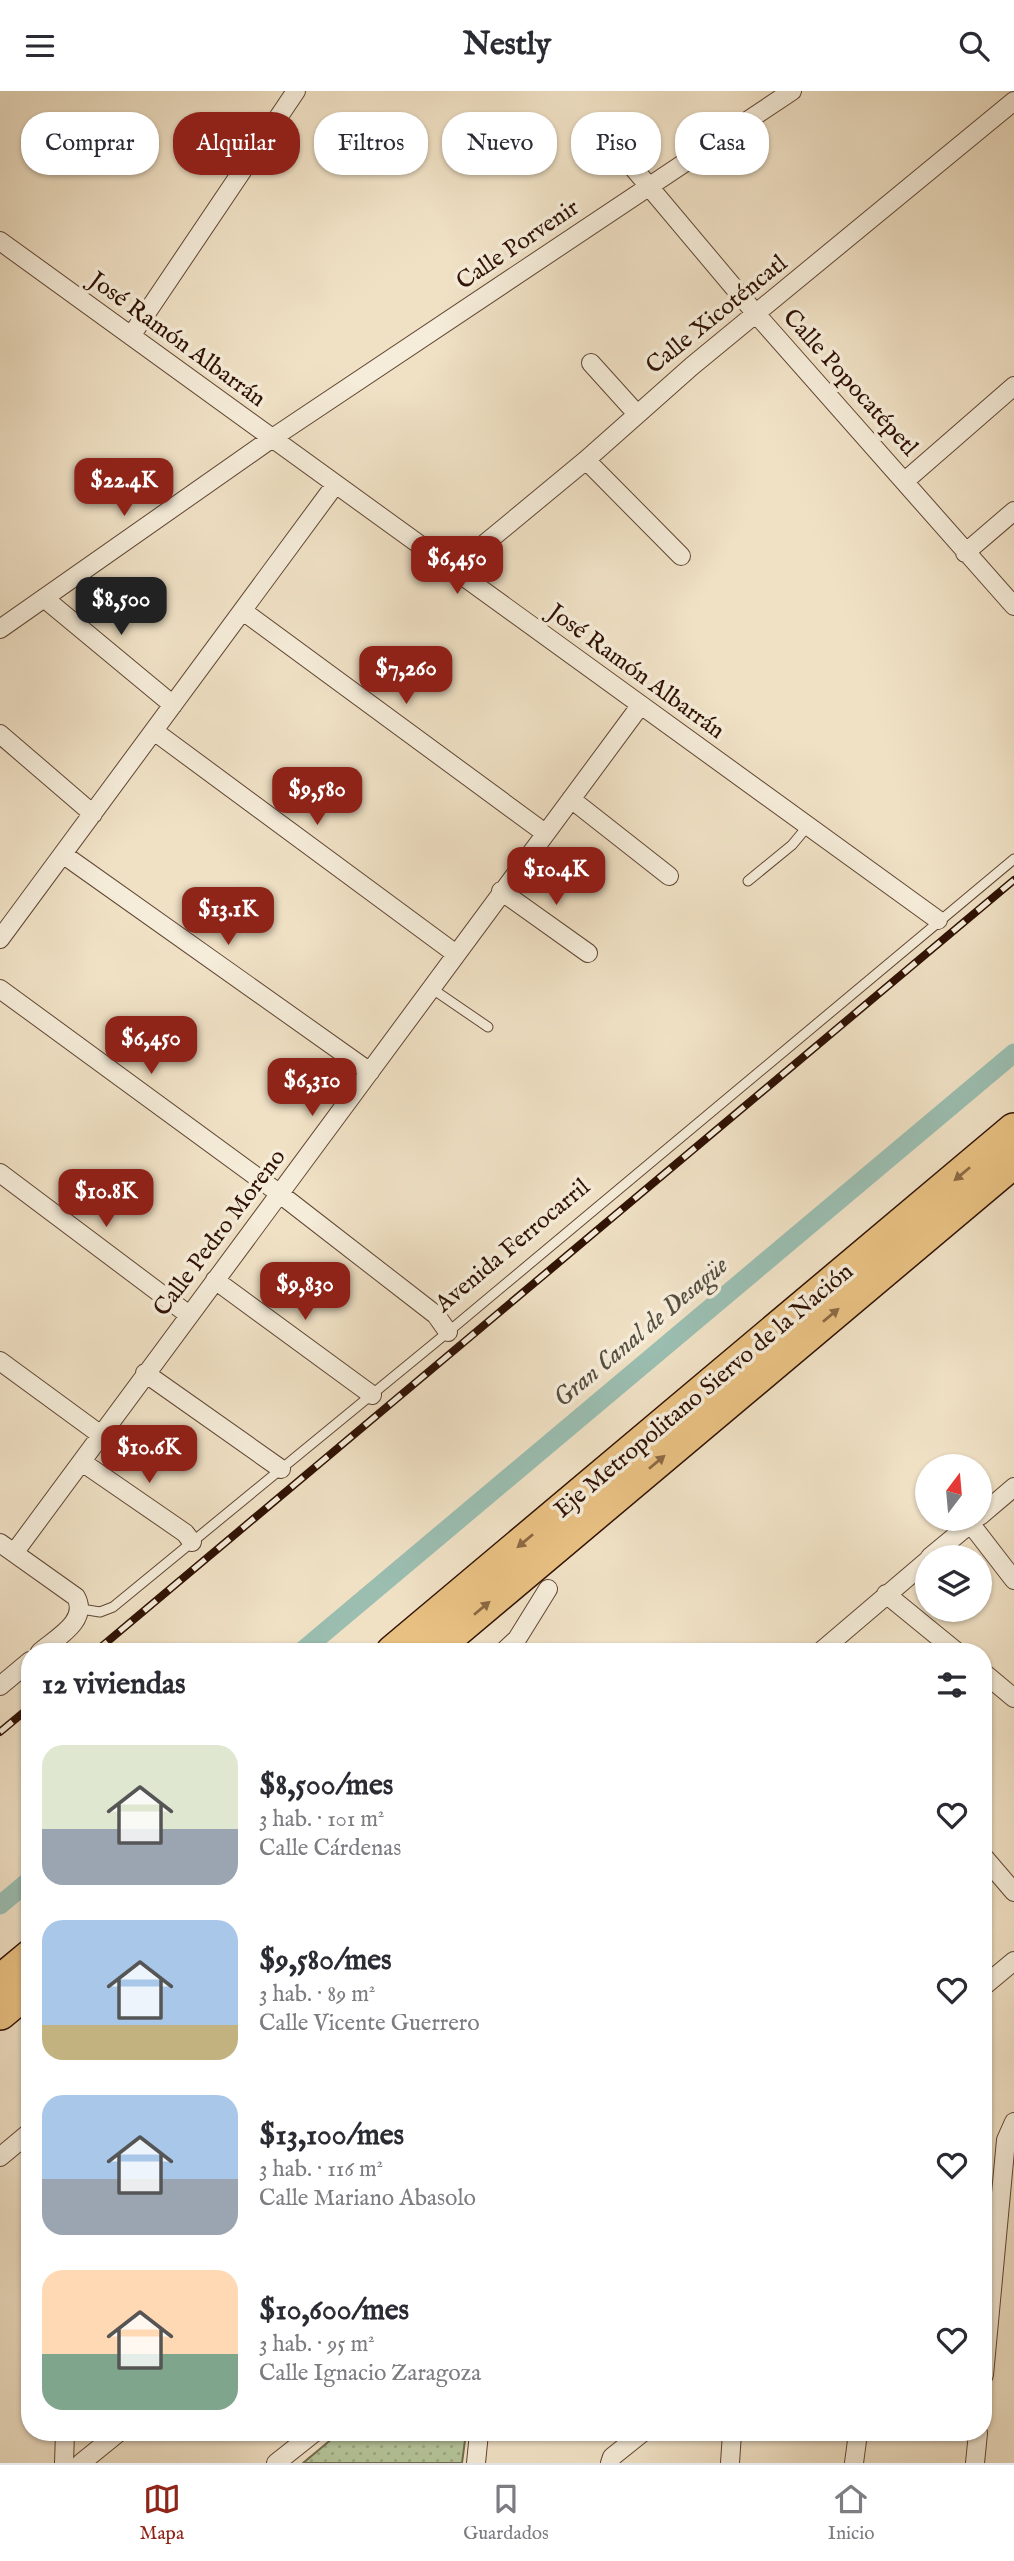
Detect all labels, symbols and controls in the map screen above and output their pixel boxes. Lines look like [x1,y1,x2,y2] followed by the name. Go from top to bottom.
[463,25,551,66] text: Nestly
[21,27,59,65] icon: menu
[955,27,993,65] icon: search
[21,112,159,175] chip: Comprar
[173,112,300,175] chip: Alquilar
[314,112,428,175] chip: Filtros
[442,112,557,175] chip: Nuevo
[571,112,661,175] chip: Piso
[675,112,769,175] chip: Casa
[451,192,585,297] street label: Calle Porvenir
[640,248,794,382] street label: Calle Xicoténcatl
[80,264,272,415] street label: José Ramón Albarrán
[776,303,925,463] street label: Calle Popocatépetl
[67,459,181,518] pin: $22.4K
[90,466,158,495] text: $22.4K
[400,537,514,596] pin: $6,450
[427,544,487,573] text: $6,450
[64,577,178,637] pin: $8,500
[92,585,150,614] text: $8,500
[539,596,731,747] street label: José Ramón Albarrán
[349,647,463,706] pin: $7,260
[375,654,437,683] text: $7,260
[260,767,374,827] pin: $9,580
[288,775,346,804] text: $9,580
[499,847,613,907] pin: $10.4K
[523,855,589,884] text: $10.4K
[171,887,285,947] pin: $13.1K
[198,895,258,924] text: $13.1K
[94,1017,208,1076] pin: $6,450
[121,1024,181,1053] text: $6,450
[255,1059,369,1118] pin: $6,310
[284,1066,340,1095] text: $6,310
[147,1143,293,1323] street label: Calle Pedro Moreno
[953,1166,970,1181] one-way arrow
[49,1169,163,1229] pin: $10.8K
[428,1172,597,1320] street label: Avenida Ferrocarril
[74,1177,138,1206] text: $10.8K
[547,1249,736,1416] water label: Gran Canal de Desagüe
[548,1256,860,1525] street label: Eje Metropolitano Siervo de la Nación
[248,1263,362,1322] pin: $9,830
[276,1270,334,1299] text: $9,830
[821,1308,839,1323] one-way arrow
[92,1425,206,1485] pin: $10.6K
[117,1433,181,1462] text: $10.6K
[915,1454,992,1531] north arrow
[915,1454,992,1622] map controls
[648,1455,665,1470] one-way arrow
[517,1533,534,1548] one-way arrow
[915,1545,992,1622] button: layers
[474,1601,491,1616] one-way arrow
[42,1666,185,1704] text: 12 viviendas
[933,1666,971,1704] icon: filters
[259,1767,393,1805] text: $8,500/mes
[98,1773,182,1857] icon: home
[933,1796,971,1834] icon: heart
[259,1805,385,1834] text: 3 hab. · 101 m²
[259,1834,401,1863] text: Calle Cárdenas
[259,1942,392,1980] text: $9,580/mes
[98,1948,182,2032] icon: home
[933,1971,971,2009] icon: heart
[259,1980,375,2009] text: 3 hab. · 89 m²
[259,2009,480,2038] text: Calle Vicente Guerrero
[259,2117,404,2155] text: $13,100/mes
[98,2123,182,2207] icon: home
[933,2146,971,2184] icon: heart
[259,2155,383,2184] text: 3 hab. · 116 m²
[259,2184,476,2213] text: Calle Mariano Abasolo
[259,2292,409,2330] text: $10,600/mes
[98,2298,182,2382] icon: home
[933,2321,971,2359] icon: heart
[259,2330,375,2359] text: 3 hab. · 95 m²
[259,2359,481,2388] text: Calle Ignacio Zaragoza
[140,2480,184,2546] tab: Mapa
[463,2480,549,2546] tab: Guardados
[828,2480,874,2546] tab: Inicio

